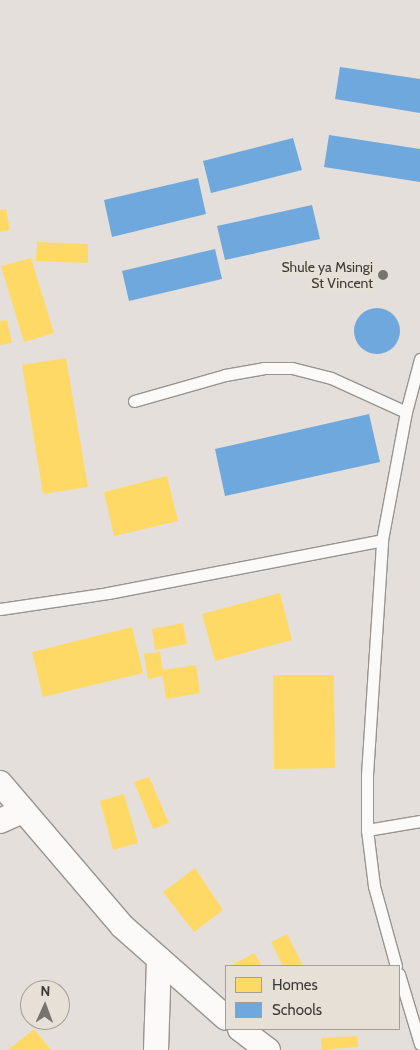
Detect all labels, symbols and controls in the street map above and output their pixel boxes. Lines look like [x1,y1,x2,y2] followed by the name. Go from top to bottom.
[281,259,373,292] place label: Shule ya Msingi St Vincent
[377,269,389,281] marker: Shule ya Msingi St Vincent
[225,965,400,1030] legend
[272,976,318,994] text: Homes
[20,980,70,1030] north arrow
[40,982,51,1000] text: N
[272,1001,322,1019] text: Schools

